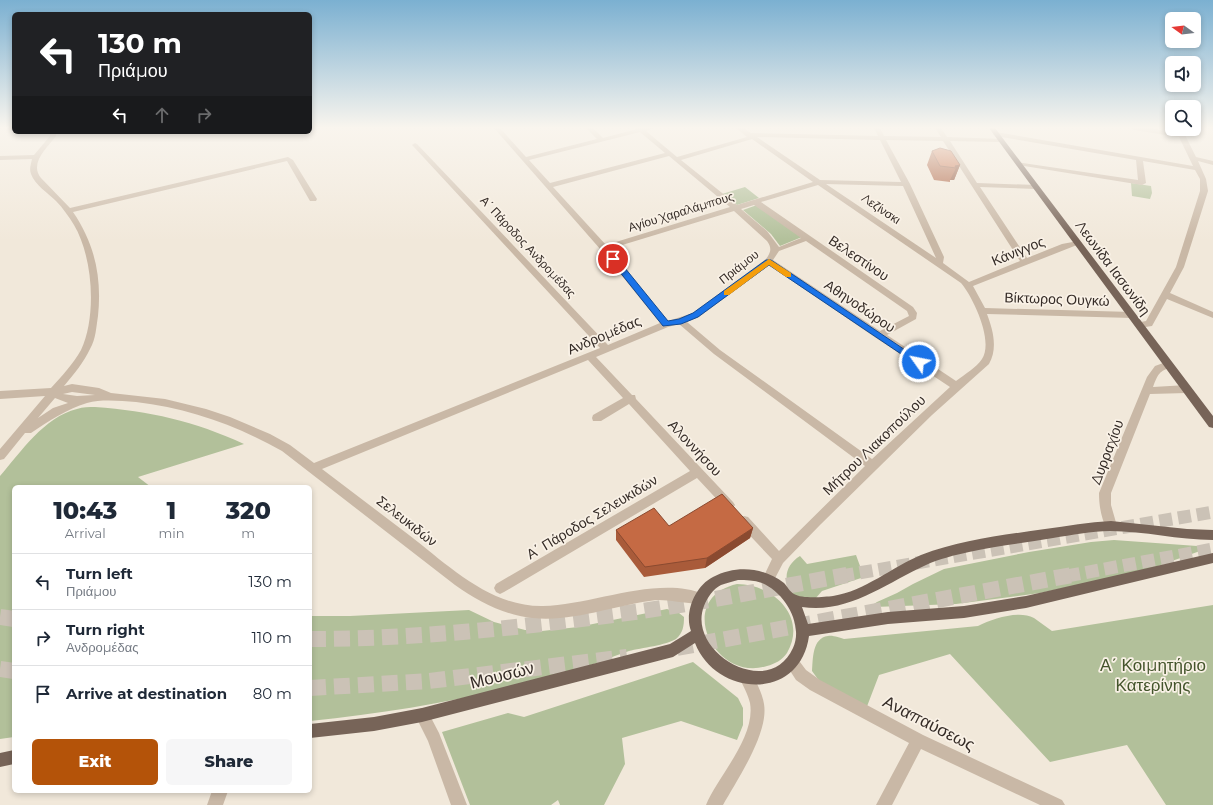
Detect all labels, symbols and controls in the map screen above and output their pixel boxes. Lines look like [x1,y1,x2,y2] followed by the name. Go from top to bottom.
[1165,12,1201,48] north arrow
[1165,12,1201,136] map controls
[98,26,182,60] text: 130 m
[32,28,84,80] icon: left
[1165,56,1201,92] button: sound
[98,60,168,82] text: Πριάμου
[1165,100,1201,136] button: search
[109,104,131,126] icon: left
[151,104,173,126] icon: ahead
[193,104,215,126] icon: right
[626,188,736,235] street label: Αγίου Χαραλάμπους
[859,190,904,227] street label: Λεζίνσκι
[477,193,579,301] street label: Α΄ Πάροδος Ανδρομέδας
[1072,217,1154,319] street label: Λεωνίδα Ιασωνίδη
[825,231,893,285] street label: Βελεστίνου
[989,232,1048,270] street label: Κάνιγγος
[596,242,630,276] pin
[716,246,762,287] street label: Πριάμου
[602,248,624,270] icon: arrive
[821,276,899,336] street label: Αθηνοδώρου
[1004,288,1110,310] street label: Βίκτωρος Ουγκώ
[565,311,644,359] street label: Ανδρομέδας
[898,341,940,383] position arrow
[819,391,929,499] street label: Μήτρου Λιακοπούλου
[664,416,726,480] street label: Αλοννήσου
[1086,417,1128,487] street label: Δυρραχίου
[523,471,661,563] street label: Α΄ Πάροδος Σελευκιδών
[373,492,441,550] street label: Σελευκιδών
[53,496,117,525] text: 10:43
[167,496,176,525] text: 1
[226,496,271,525] text: 320
[65,525,106,541] text: Arrival
[158,525,185,541] text: min
[241,525,255,541] text: m
[66,564,133,583] text: Turn left
[32,571,54,593] icon: left
[248,572,292,591] text: 130 m
[66,583,116,599] text: Πριάμου
[66,620,145,639] text: Turn right
[32,627,54,649] icon: right
[251,628,292,647] text: 110 m
[66,639,138,655] text: Ανδρομέδας
[1100,655,1206,695] park label: Α΄ Κοιμητήριο Κατερίνης
[468,657,536,693] street label: Μουσών
[32,683,54,705] icon: arrive
[66,684,227,703] text: Arrive at destination
[253,684,292,703] text: 80 m
[880,691,978,755] street label: Αναπαύσεως
[32,739,158,785] button: Exit
[166,739,292,785] button: Share

